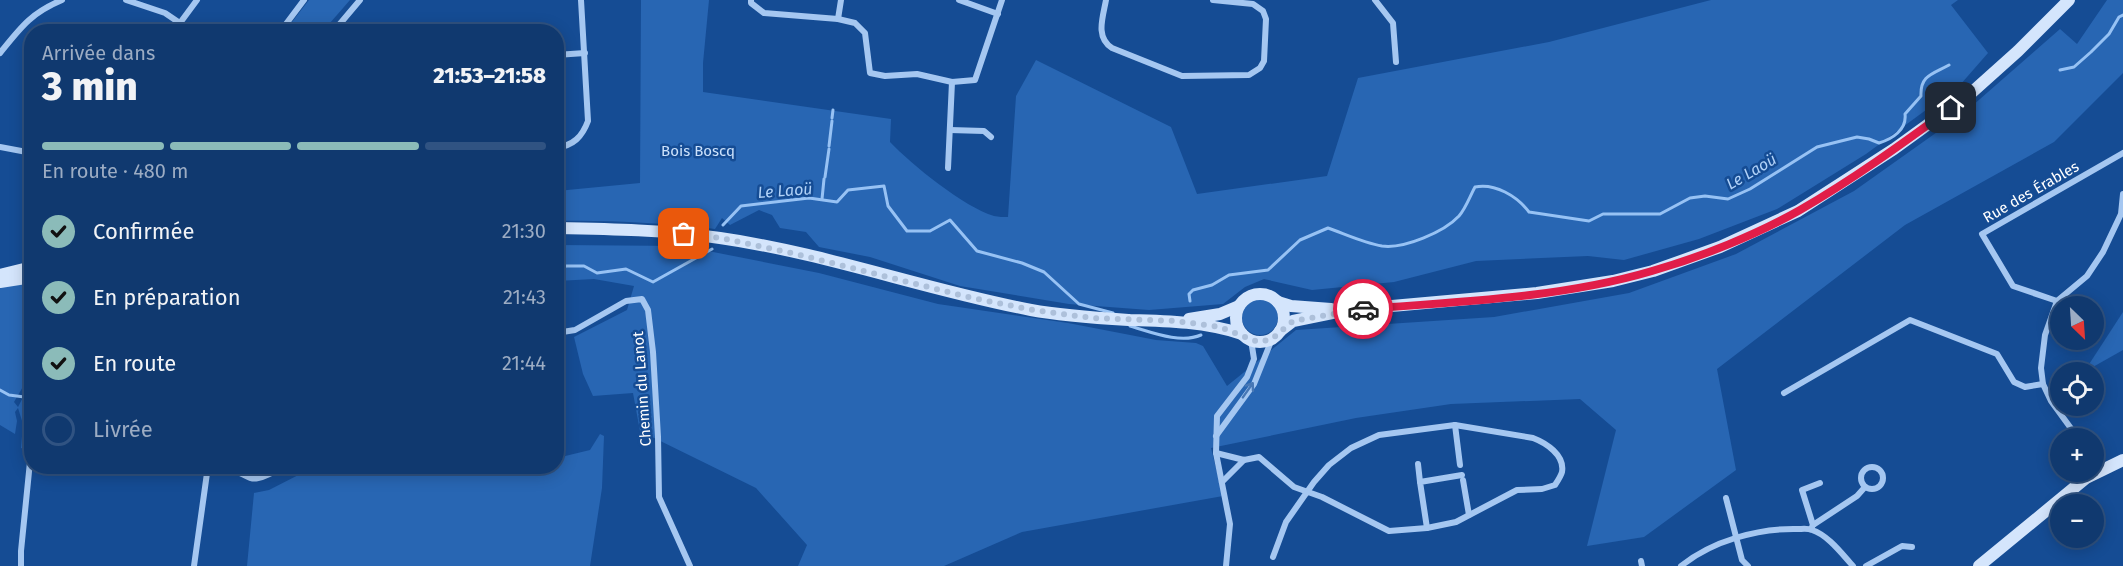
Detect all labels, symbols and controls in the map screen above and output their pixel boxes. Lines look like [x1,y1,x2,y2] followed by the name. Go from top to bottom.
[42,41,155,65] text: Arrivée dans
[433,62,546,89] text: 21:53–21:58
[42,64,138,110] text: 3 min
[1925,82,1976,133] pin
[1934,91,1967,124] icon: home
[661,142,735,160] park label: Bois Boscq
[1723,149,1780,193] water label: Le Laoü
[1980,157,2082,227] street label: Rue des Érables
[42,159,188,183] text: En route · 480 m
[757,179,813,202] water label: Le Laoü
[658,208,709,259] pin
[42,215,75,248] icon: check
[667,217,700,250] icon: bag
[93,218,195,245] text: Confirmée
[502,219,546,243] text: 21:30
[1333,279,1393,339] courier
[42,281,75,314] icon: check
[93,284,241,311] text: En préparation
[503,285,546,309] text: 21:43
[1347,293,1380,326] icon: car
[2050,296,2104,350] north arrow
[2050,296,2104,548] map controls
[629,330,655,447] street label: Chemin du Lanot
[42,347,75,380] icon: check
[93,350,176,377] text: En route
[502,351,546,375] text: 21:44
[2050,362,2104,416] button: locate
[1242,383,1254,399] one-way arrow
[93,416,153,443] text: Livrée
[2050,428,2104,482] button: +
[2050,494,2104,548] button: −

